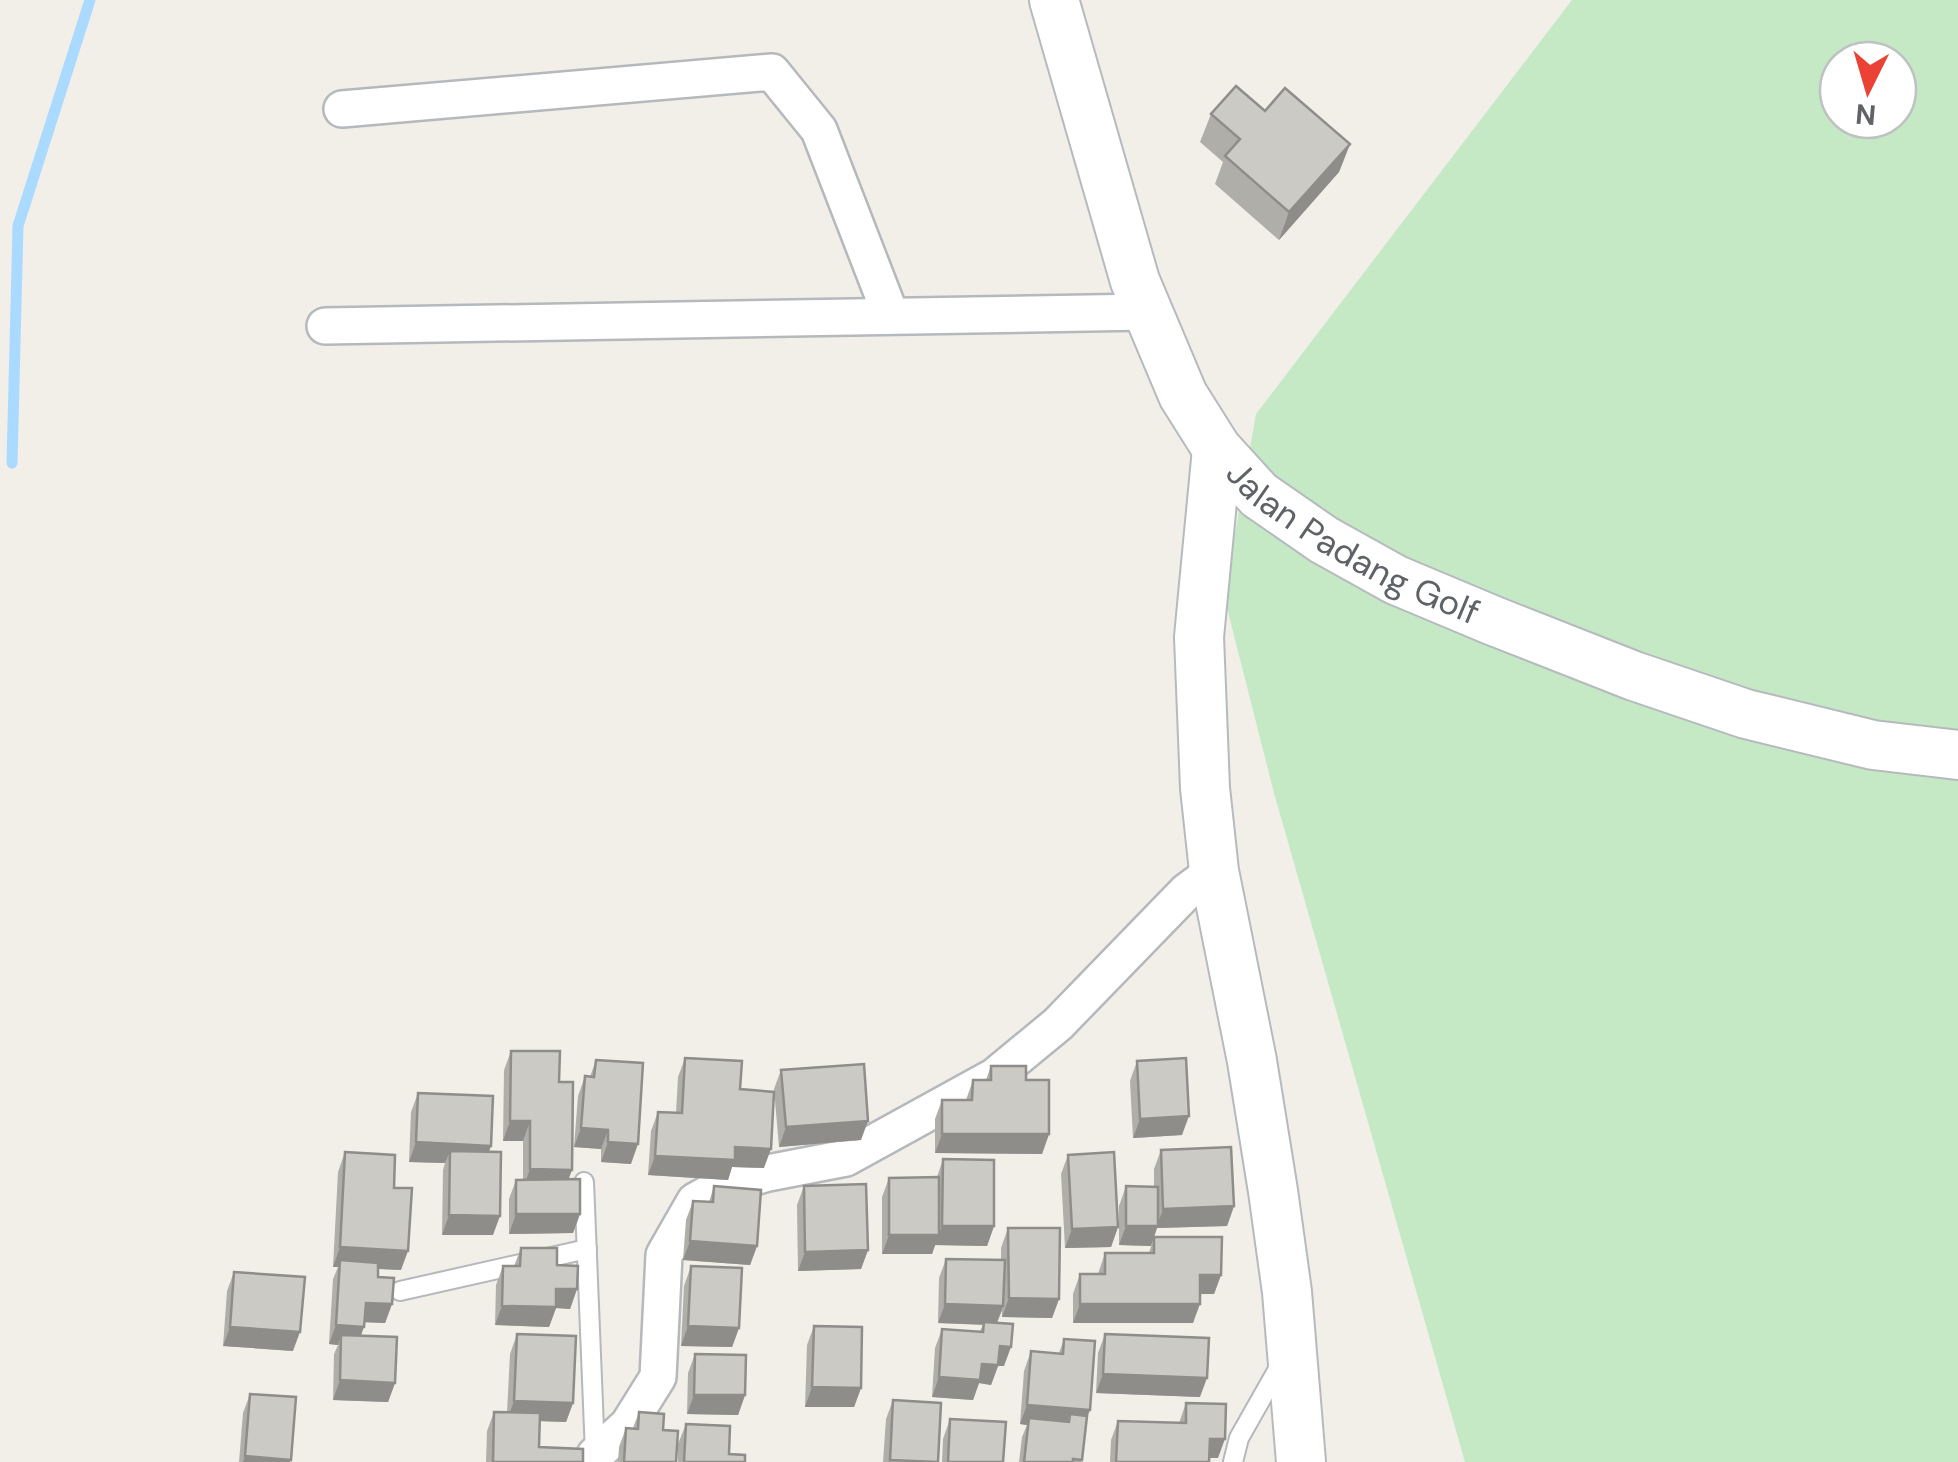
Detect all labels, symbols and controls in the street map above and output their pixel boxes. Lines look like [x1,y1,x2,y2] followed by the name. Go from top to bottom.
[1818,40,1918,140] north arrow
[1854,95,1878,134] text: N
[1216,451,1487,635] street label: Jalan Padang Golf

